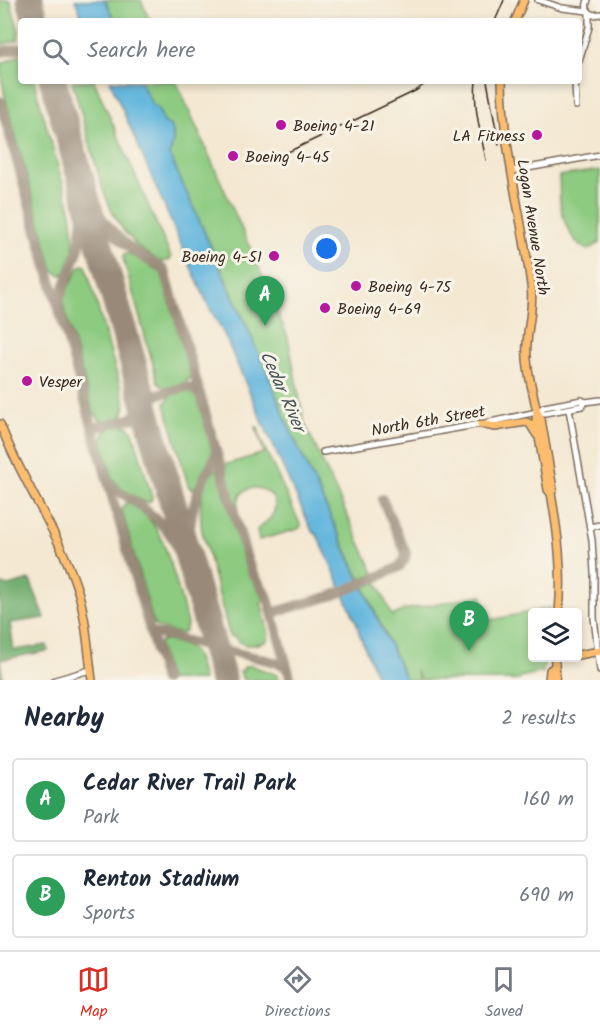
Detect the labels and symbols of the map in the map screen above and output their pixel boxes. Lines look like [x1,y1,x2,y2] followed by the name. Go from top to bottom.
[293,114,374,139] place label: Boeing 4-21
[274,118,288,132] marker: Boeing 4-21
[452,124,525,149] place label: LA Fitness
[530,128,544,142] marker: LA Fitness
[245,145,331,170] place label: Boeing 4-45
[226,149,240,163] marker: Boeing 4-45
[509,157,556,297] street label: Logan Avenue North
[312,234,341,263] your location
[181,245,262,270] place label: Boeing 4-51
[267,249,281,263] marker: Boeing 4-51
[368,275,453,300] place label: Boeing 4-75
[246,276,284,326] pin: A
[349,279,363,293] marker: Boeing 4-75
[337,297,421,322] place label: Boeing 4-69
[318,301,332,315] marker: Boeing 4-69
[251,346,314,440] water label: Cedar River
[39,370,83,395] place label: Vesper
[20,374,34,388] marker: Vesper
[369,399,488,444] street label: North 6th Street
[450,602,488,651] pin: B

